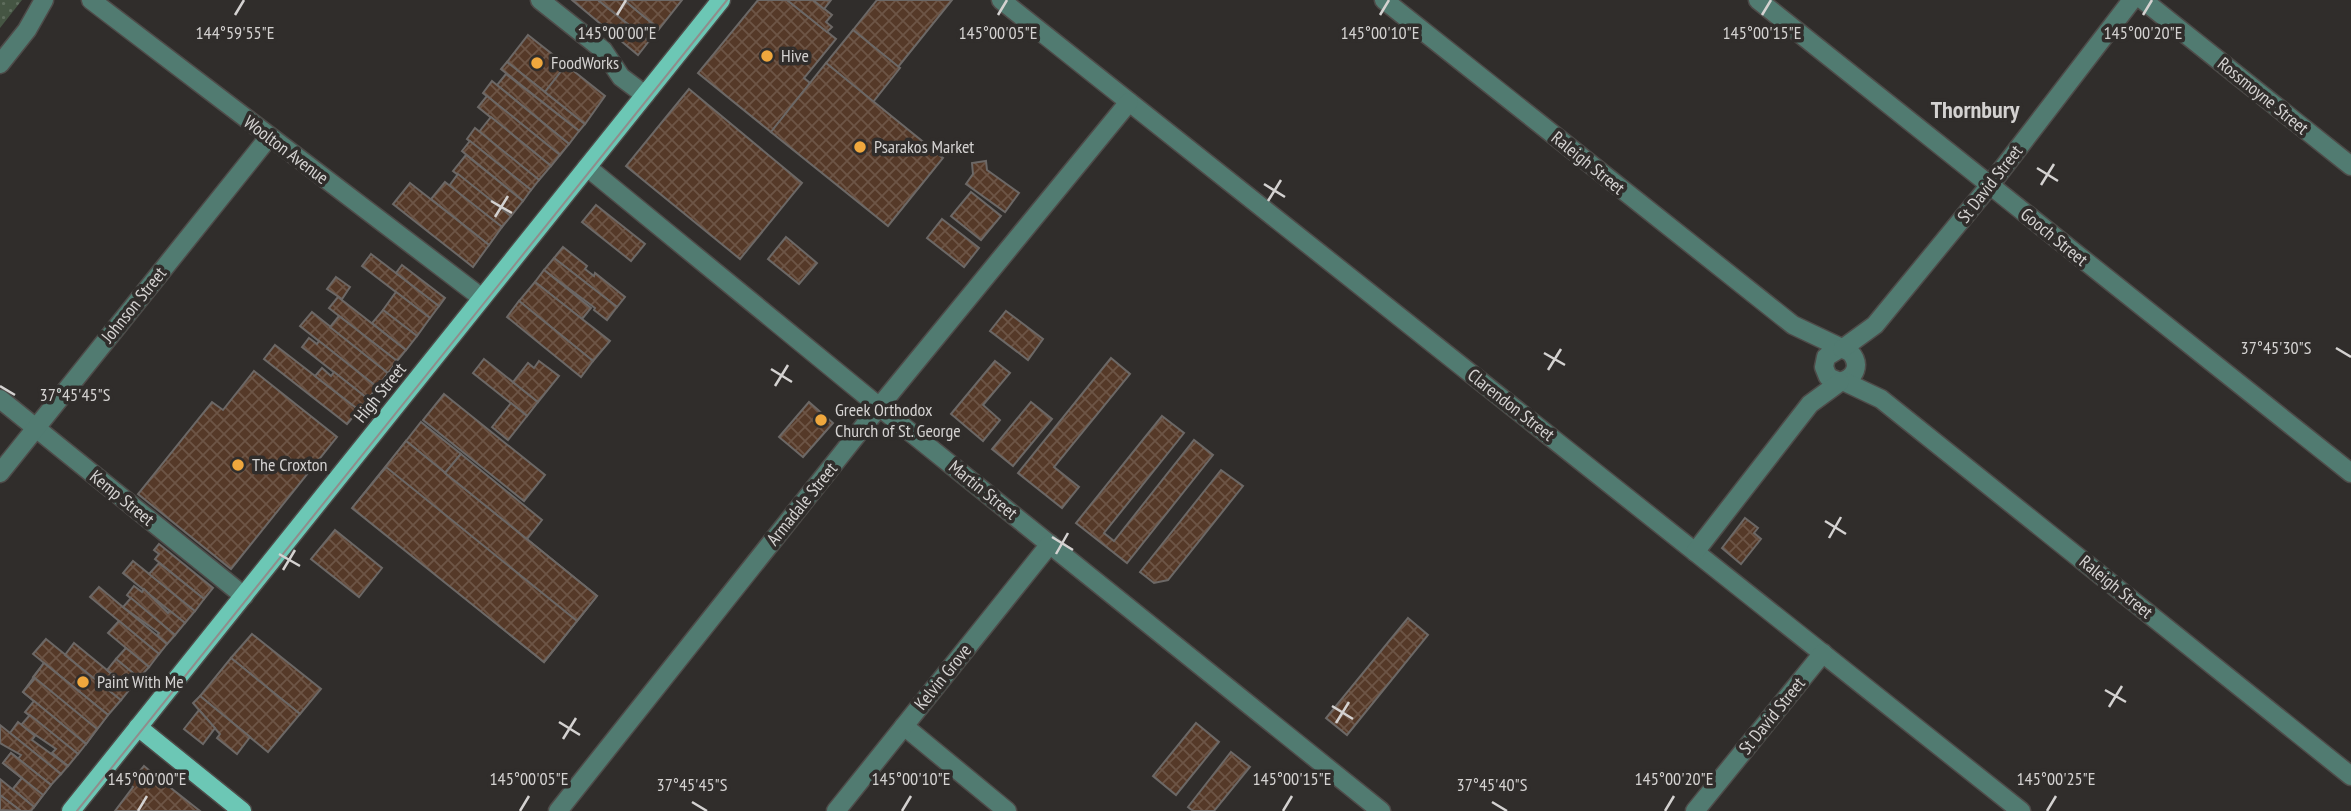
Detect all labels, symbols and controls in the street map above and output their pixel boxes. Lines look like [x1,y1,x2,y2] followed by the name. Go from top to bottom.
[196,21,274,44] text: 144°59'55"E
[578,21,656,44] text: 145°00'00"E
[959,21,1037,44] text: 145°00'05"E
[1341,21,1419,44] text: 145°00'10"E
[1723,21,1801,44] text: 145°00'15"E
[2104,21,2182,44] text: 145°00'20"E
[781,44,809,67] place label: Hive
[759,48,775,64] marker: Hive
[551,51,619,74] place label: FoodWorks
[2213,52,2313,139] street label: Rossmoyne Street
[529,55,545,71] marker: FoodWorks
[1931,94,2020,125] district label: Thornbury
[239,110,333,189] street label: Woolton Avenue
[1547,126,1630,199] street label: Raleigh Street
[874,135,974,158] place label: Psarakos Market
[852,139,868,155] marker: Psarakos Market
[1952,140,2027,227] street label: St David Street
[2016,203,2093,271] street label: Gooch Street
[95,262,171,348] street label: Johnson Street
[2241,336,2312,359] text: 37°45'30"S
[349,358,411,427] street label: High Street
[1463,363,1560,446] street label: Clarendon Street
[40,383,111,406] text: 37°45'45"S
[835,398,961,442] place label: Greek Orthodox Church of St. George
[813,412,829,428] marker: Greek Orthodox Church of St. George
[252,453,328,476] place label: The Croxton
[944,455,1022,524] street label: Martin Street
[230,457,246,473] marker: The Croxton
[761,458,842,550] street label: Armadale Street
[85,465,159,531] street label: Kemp Street
[2075,550,2158,623] street label: Raleigh Street
[909,639,976,714] street label: Kelvin Grove
[97,670,184,693] place label: Paint With Me
[1733,672,1810,759] street label: St David Street
[75,674,91,690] marker: Paint With Me
[108,767,186,790] text: 145°00'00"E
[490,767,568,790] text: 145°00'05"E
[872,767,950,790] text: 145°00'10"E
[1253,767,1331,790] text: 145°00'15"E
[1635,767,1713,790] text: 145°00'20"E
[2017,767,2095,790] text: 145°00'25"E
[657,773,728,796] text: 37°45'45"S
[1457,773,1528,796] text: 37°45'40"S

